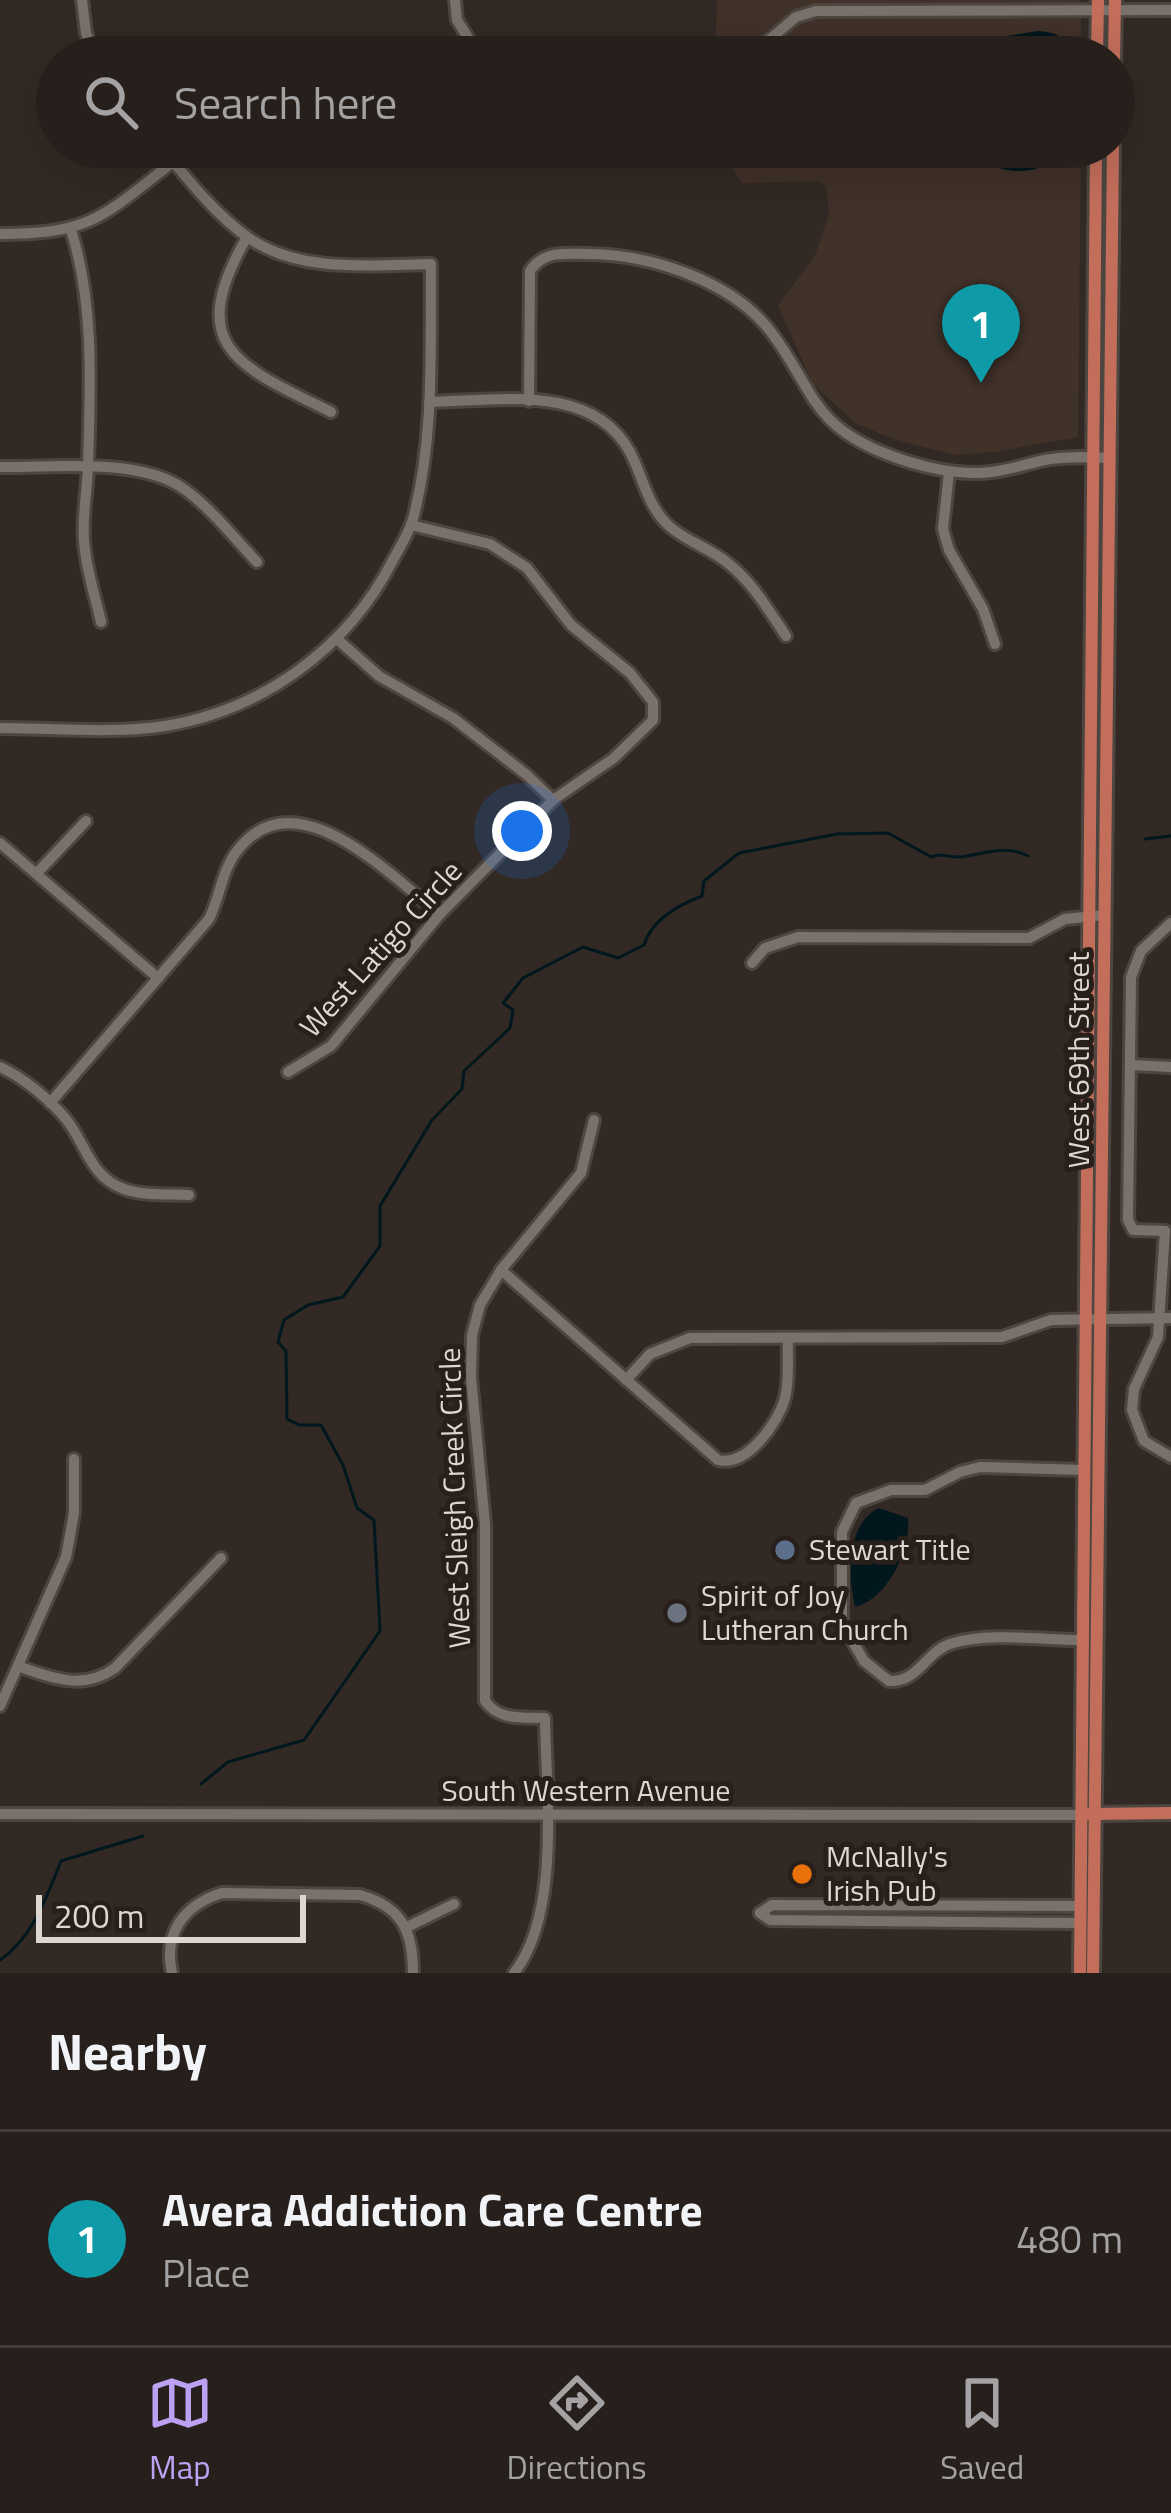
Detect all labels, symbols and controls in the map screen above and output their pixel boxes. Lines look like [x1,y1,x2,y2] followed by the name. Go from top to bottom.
[36,36,1135,168] search box
[174,68,397,136] text: Search here
[78,69,144,135] icon: search
[942,284,1020,383] pin: 1
[492,801,552,861] your location
[288,849,473,1047] street label: West Latigo Circle
[1055,951,1101,1168] street label: West 69th Street
[426,1347,482,1649] street label: West Sleigh Creek Circle
[809,1526,971,1572] place label: Stewart Title
[772,1537,798,1563] marker: Stewart Title
[701,1572,909,1652] place label: Spirit of Joy Lutheran Church
[664,1600,690,1626] marker: Spirit of Joy Lutheran Church
[442,1767,730,1813] street label: South Western Avenue
[826,1833,948,1913] place label: McNally's Irish Pub
[789,1861,815,1887] marker: McNally's Irish Pub
[36,1889,306,1942] scale bar
[54,1891,144,1941] text: 200 m
[48,2012,207,2090] text: Nearby
[162,2175,703,2243] text: Avera Addiction Care Centre
[76,2209,98,2268] text: 1
[1016,2209,1123,2268] text: 480 m
[162,2243,250,2302] text: Place
[147,2370,213,2492] tab: Map
[507,2370,646,2492] tab: Directions
[940,2370,1024,2492] tab: Saved

